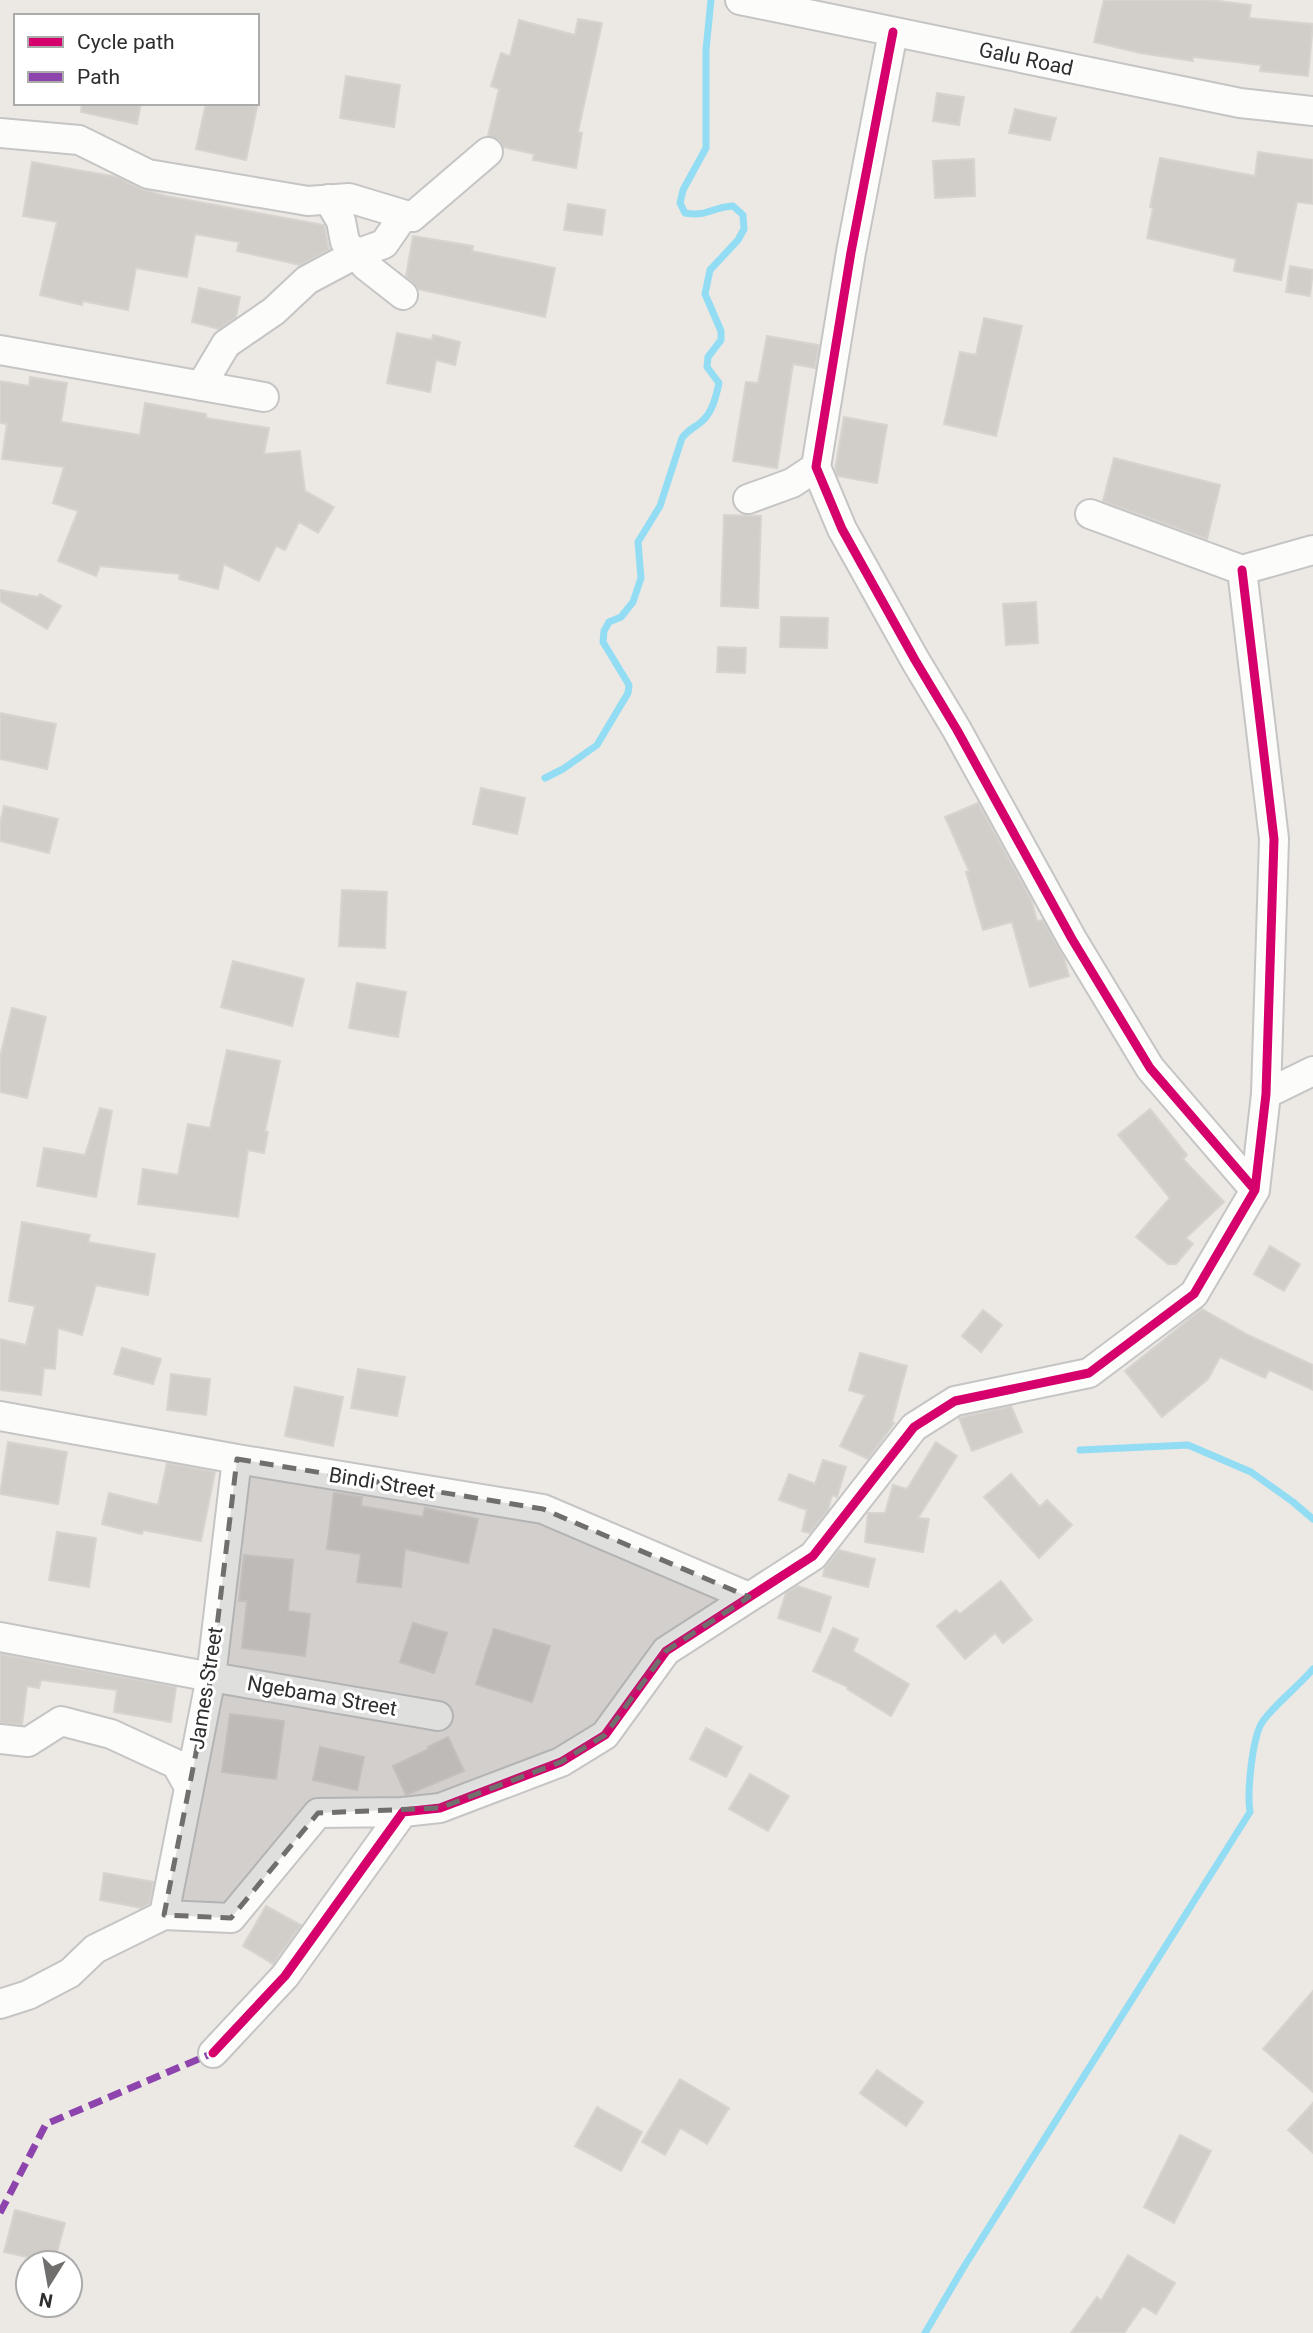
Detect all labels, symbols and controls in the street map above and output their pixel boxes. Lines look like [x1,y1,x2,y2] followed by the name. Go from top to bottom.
[14,14,259,105] legend
[77,30,175,54] text: Cycle path
[977,37,1075,81] street label: Galu Road
[77,65,120,89] text: Path
[327,1463,437,1503] street label: Bindi Street
[184,1625,228,1751] street label: James Street
[245,1671,399,1721] street label: Ngebama Street
[14,2249,84,2319] north arrow
[37,2288,55,2313] text: N

